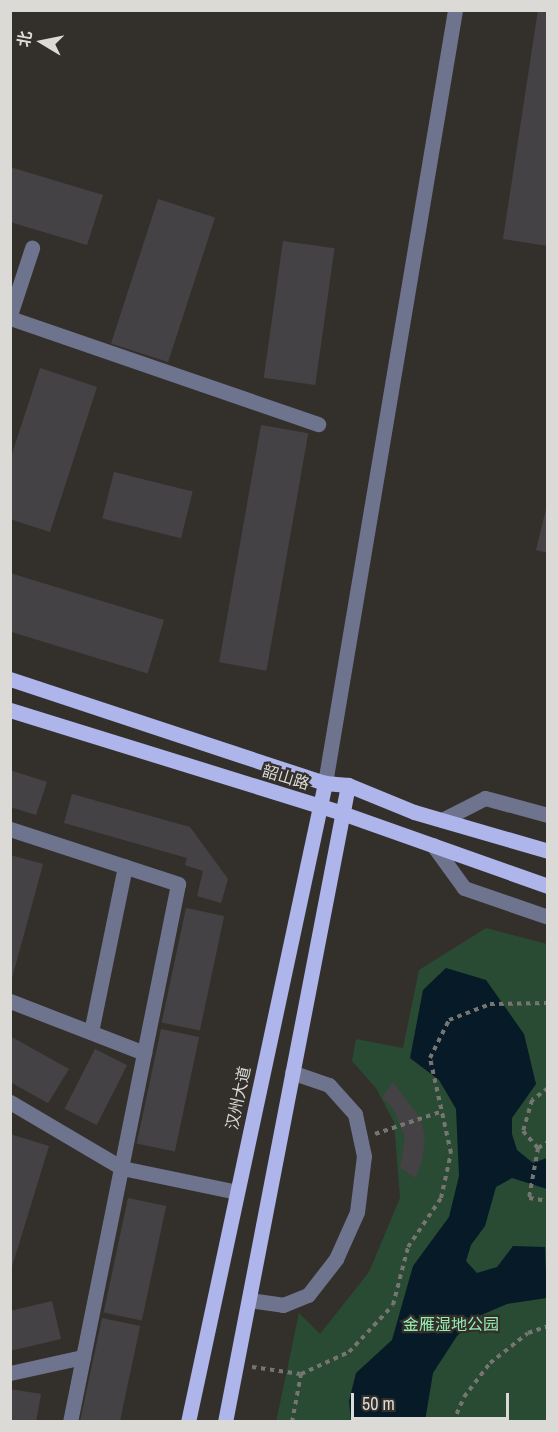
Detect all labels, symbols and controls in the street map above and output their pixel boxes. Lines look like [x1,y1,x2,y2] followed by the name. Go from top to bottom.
[12,12,72,72] north arrow
[12,29,36,49] text: 北
[260,761,312,793] street label: 韶山路
[222,1065,254,1131] street label: 汉州大道
[403,1314,499,1334] park label: 金雁湿地公园
[354,1381,512,1419] scale bar
[362,1391,395,1416] text: 50 m

